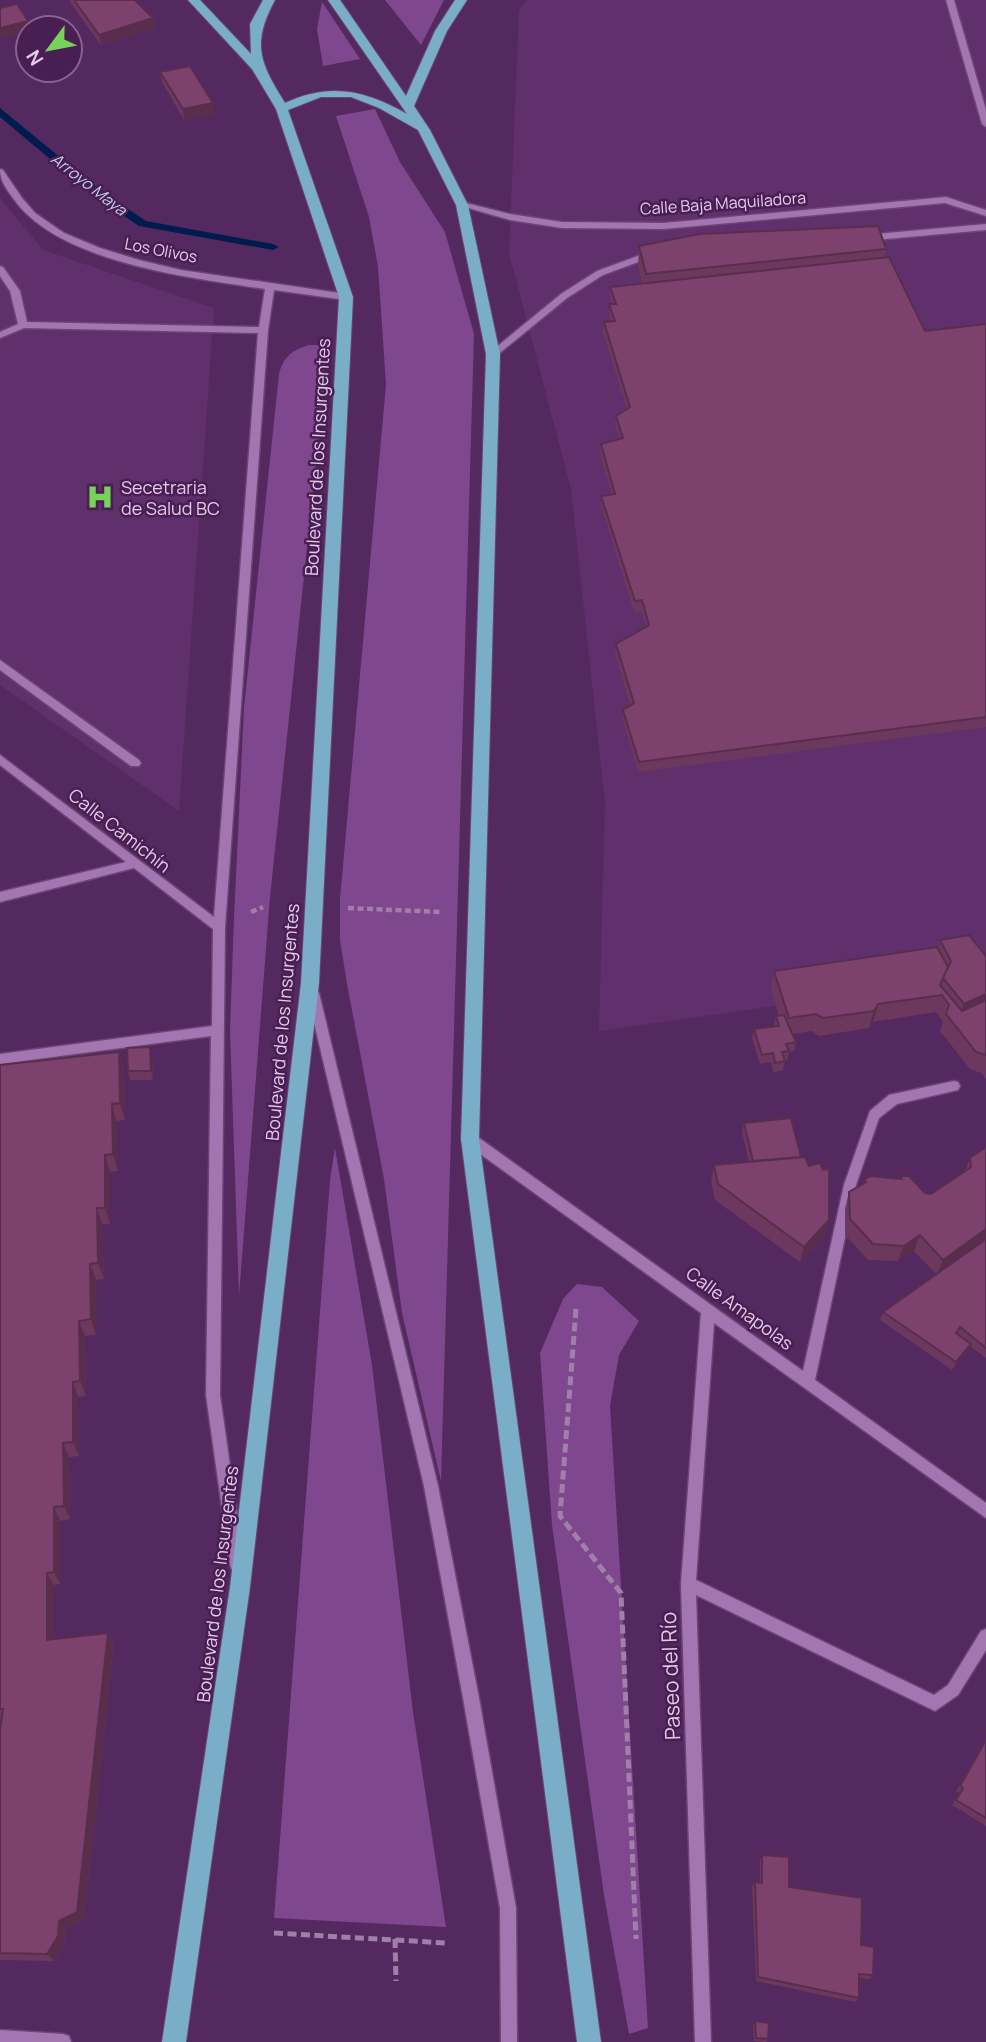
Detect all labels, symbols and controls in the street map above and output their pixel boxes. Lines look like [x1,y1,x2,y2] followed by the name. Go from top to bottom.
[14,14,84,84] north arrow
[20,45,49,71] text: N
[47,148,132,221] water label: Arroyo Maya
[639,186,807,220] street label: Calle Baja Maquiladora
[123,232,199,268] street label: Los Olivos
[299,337,335,577] street label: Boulevard de los Insurgentes
[121,475,220,520] place label: Secetraria de Salud BC
[85,482,115,512] hospital icon: Secetraria de Salud BC
[64,783,176,877] street label: Calle Camichín
[260,902,304,1142] street label: Boulevard de los Insurgentes
[682,1261,798,1355] street label: Calle Amapolas
[191,1464,243,1704] street label: Boulevard de los Insurgentes
[654,1611,686,1741] street label: Paseo del Río

